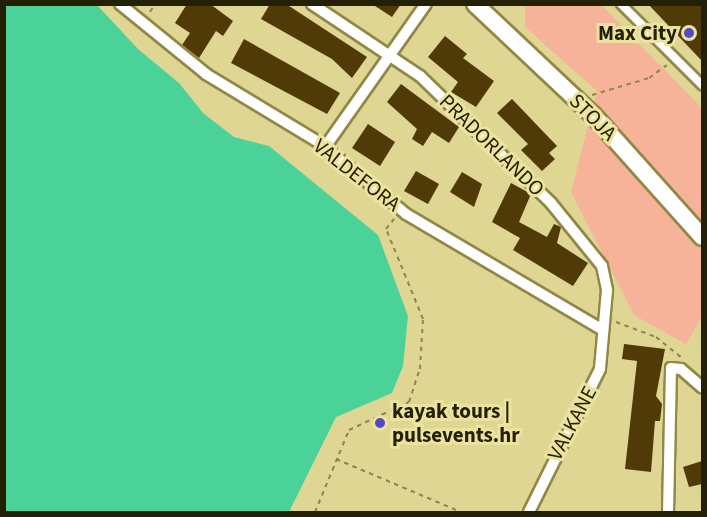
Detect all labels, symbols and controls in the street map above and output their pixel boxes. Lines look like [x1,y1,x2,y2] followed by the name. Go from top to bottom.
[598,20,677,46] place label: Max City
[682,26,696,40] marker: Max City
[564,88,622,146] street label: STOJA
[434,89,550,201] street label: PRADORLANDO
[308,133,406,217] street label: VALDEFORA
[542,382,602,464] street label: VALKANE
[392,398,520,448] place label: kayak tours | pulsevents.hr
[373,416,387,430] marker: kayak tours | pulsevents.hr

